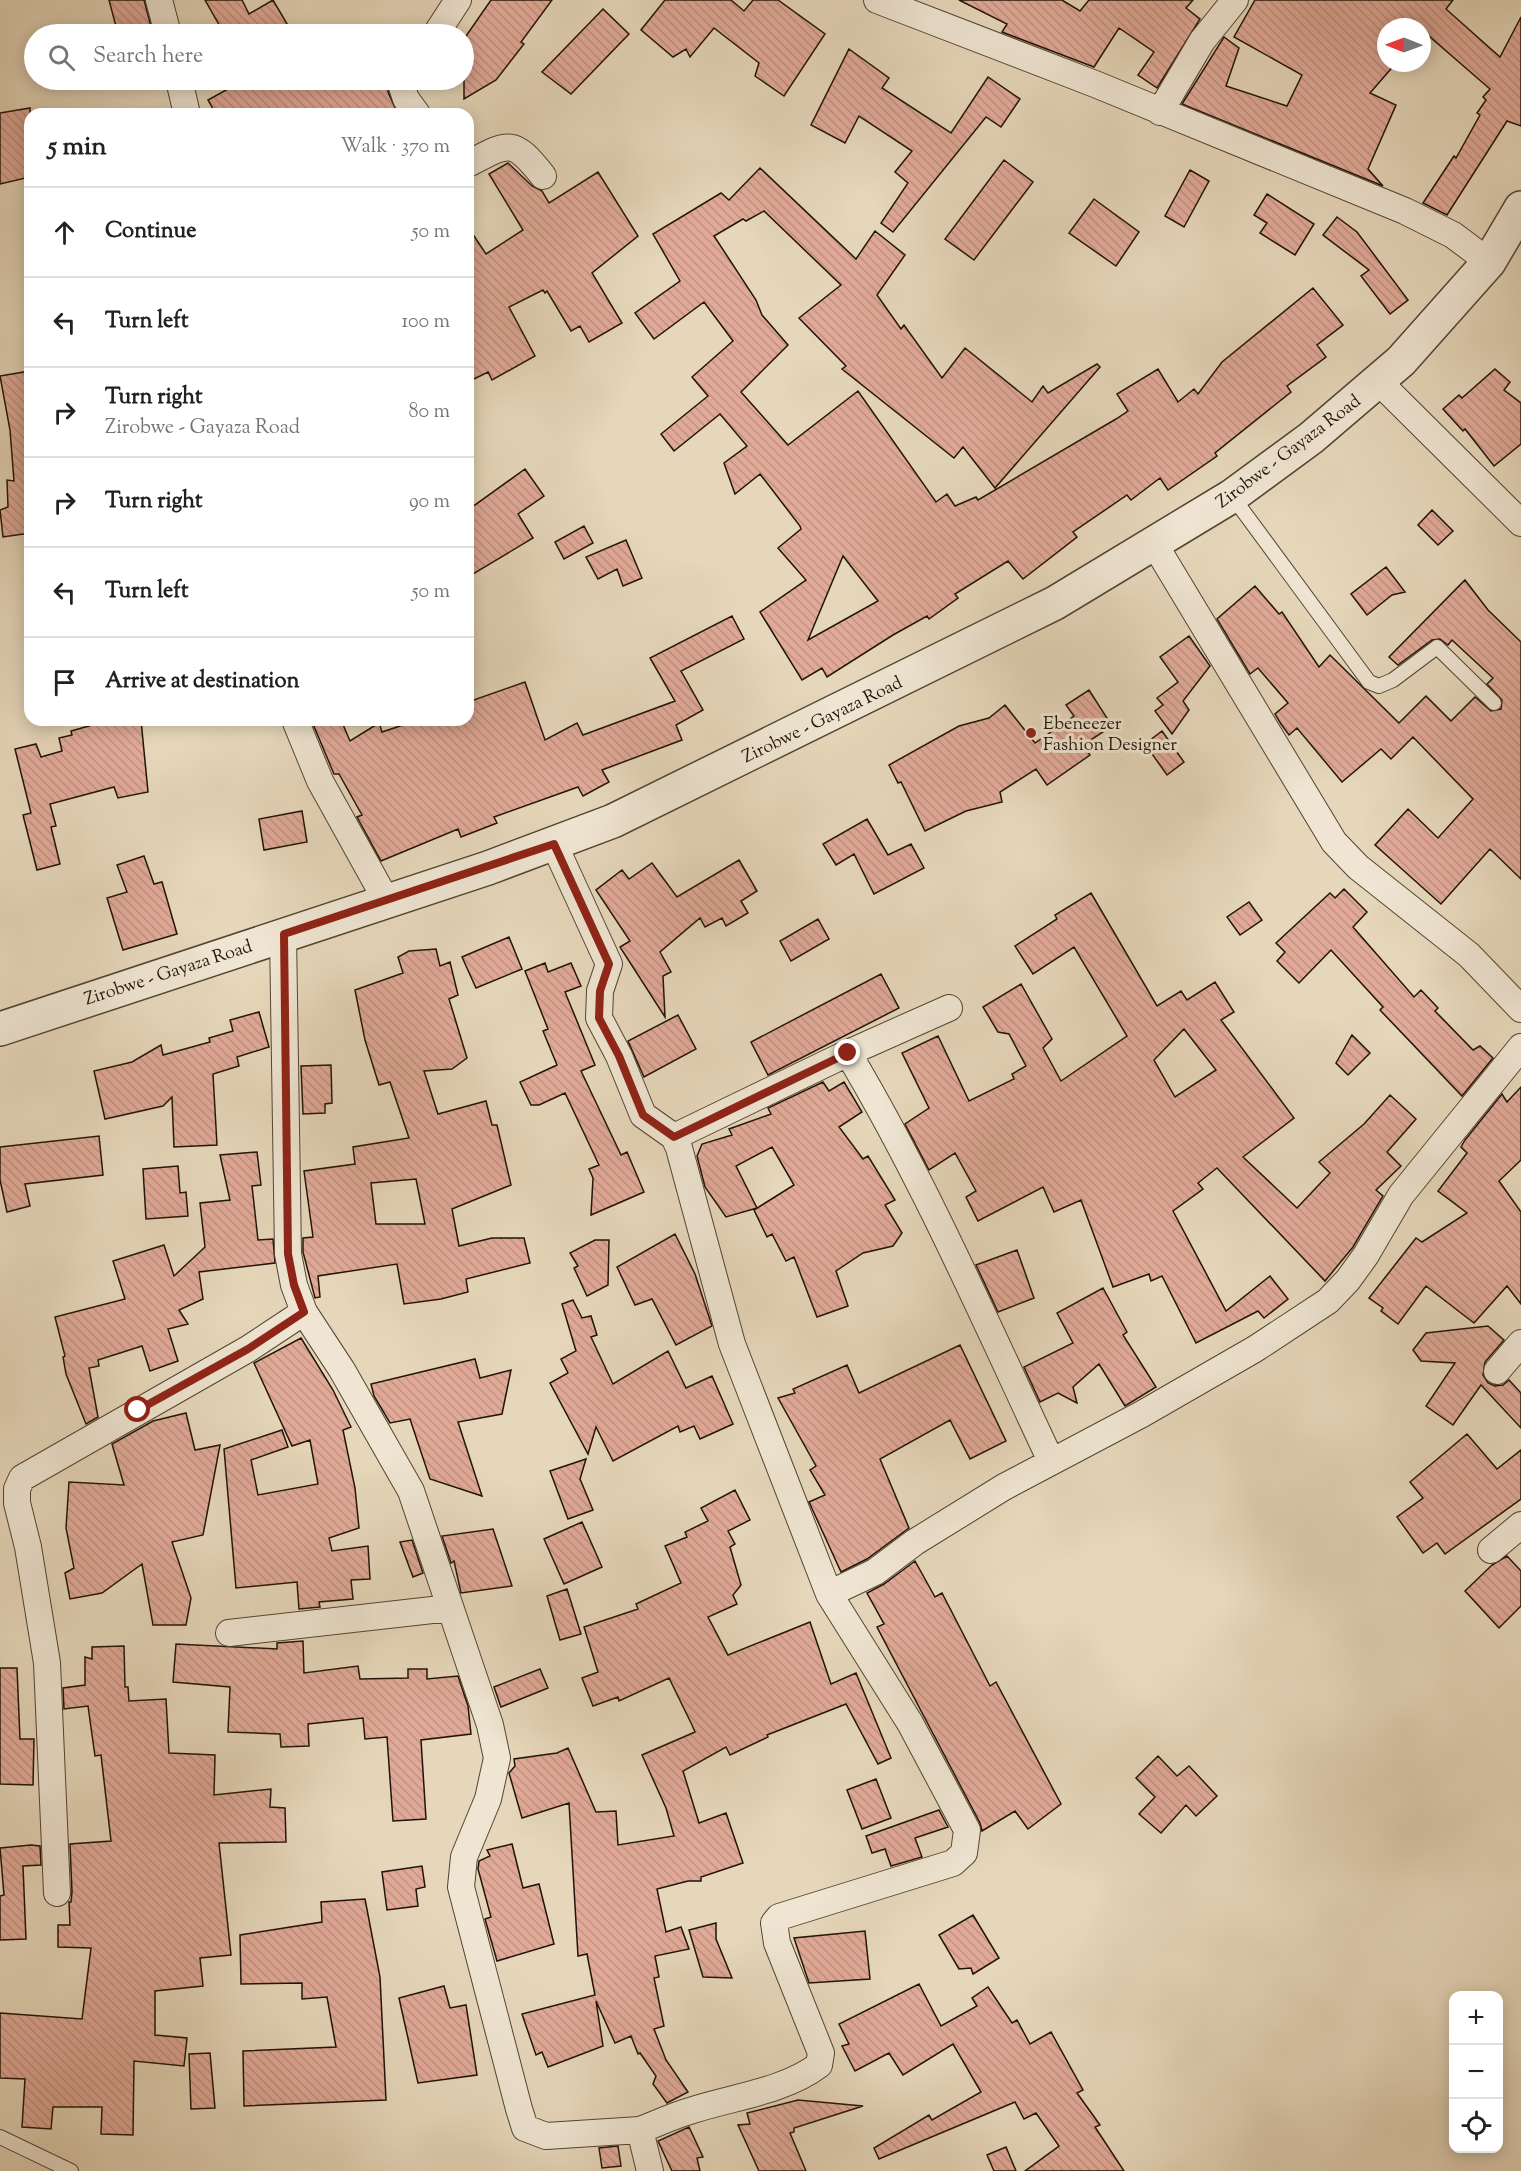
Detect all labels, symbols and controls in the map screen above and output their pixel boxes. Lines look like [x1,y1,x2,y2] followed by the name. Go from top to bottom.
[1377,18,1431,72] north arrow
[24,24,474,90] search box
[45,41,78,74] icon: search
[93,41,203,73] text: Search here
[48,129,107,166] text: 5 min
[340,133,450,162] text: Walk · 370 m
[48,216,81,249] icon: ahead
[105,216,196,248] text: Continue
[412,218,450,247] text: 50 m
[48,306,81,339] icon: left
[105,306,188,338] text: Turn left
[401,308,450,337] text: 100 m
[105,382,202,414] text: Turn right
[1211,389,1367,516] street label: Zirobwe - Gayaza Road
[48,396,81,429] icon: right
[409,398,450,427] text: 80 m
[105,414,300,443] text: Zirobwe - Gayaza Road
[48,486,81,519] icon: right
[105,486,202,518] text: Turn right
[409,488,450,517] text: 90 m
[48,576,81,609] icon: left
[105,576,188,608] text: Turn left
[412,578,450,607] text: 50 m
[48,666,81,699] icon: arrive
[105,666,300,698] text: Arrive at destination
[738,671,907,771] street label: Zirobwe - Gayaza Road
[1043,712,1177,759] place label: Ebeneezer Fashion Designer
[1024,726,1038,740] marker: Ebeneezer Fashion Designer
[81,934,256,1013] street label: Zirobwe - Gayaza Road
[834,1039,860,1065] route end
[124,1396,150,1422] route start
[1449,1991,1503,2153] map controls
[1449,1991,1503,2045] button: +
[1449,2045,1503,2099] button: −
[1449,2099,1503,2153] button: locate

